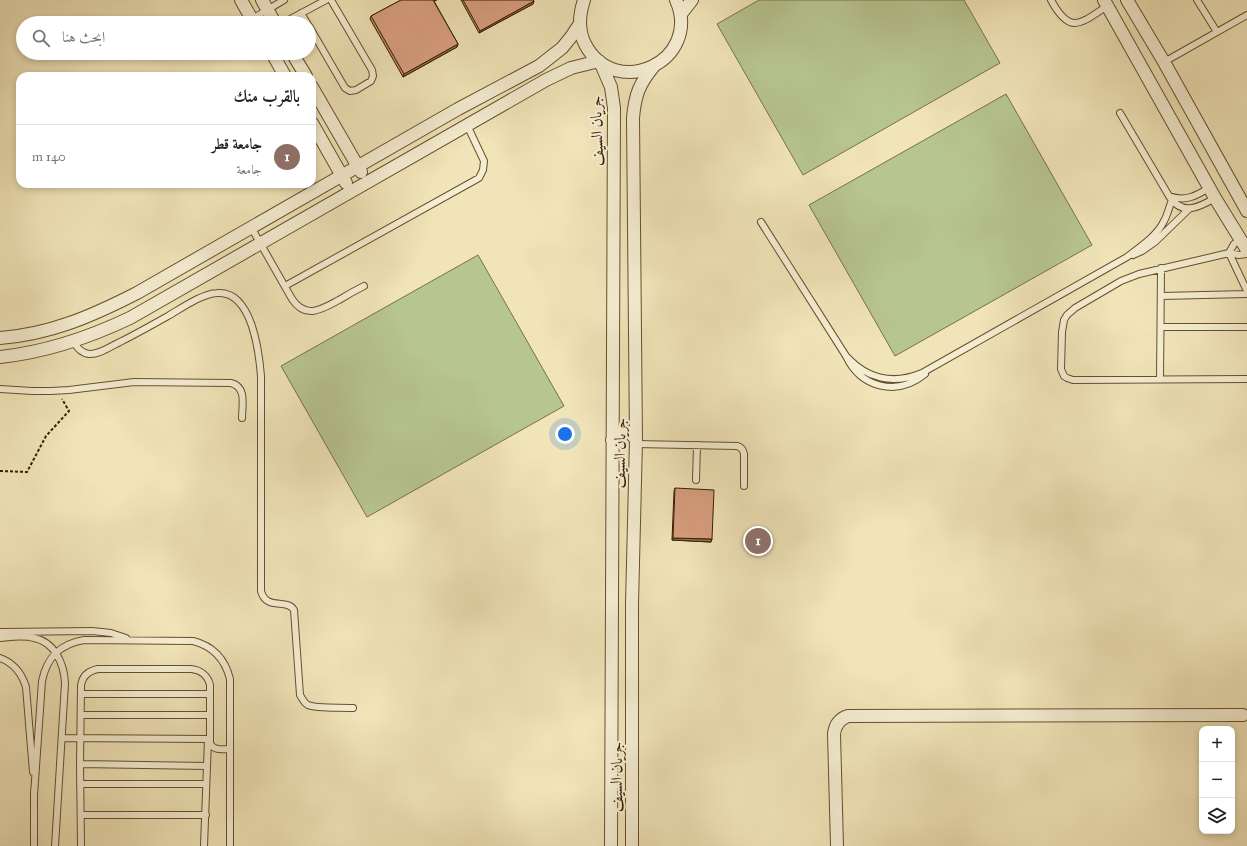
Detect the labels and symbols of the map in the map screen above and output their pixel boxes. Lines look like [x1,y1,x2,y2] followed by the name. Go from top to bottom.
[586,95,608,167] street label: جريان السيف
[609,418,631,489] street label: جريان السيف
[555,424,575,444] your location
[745,526,771,556] pin: 1
[607,742,627,812] street label: جريان السيف

